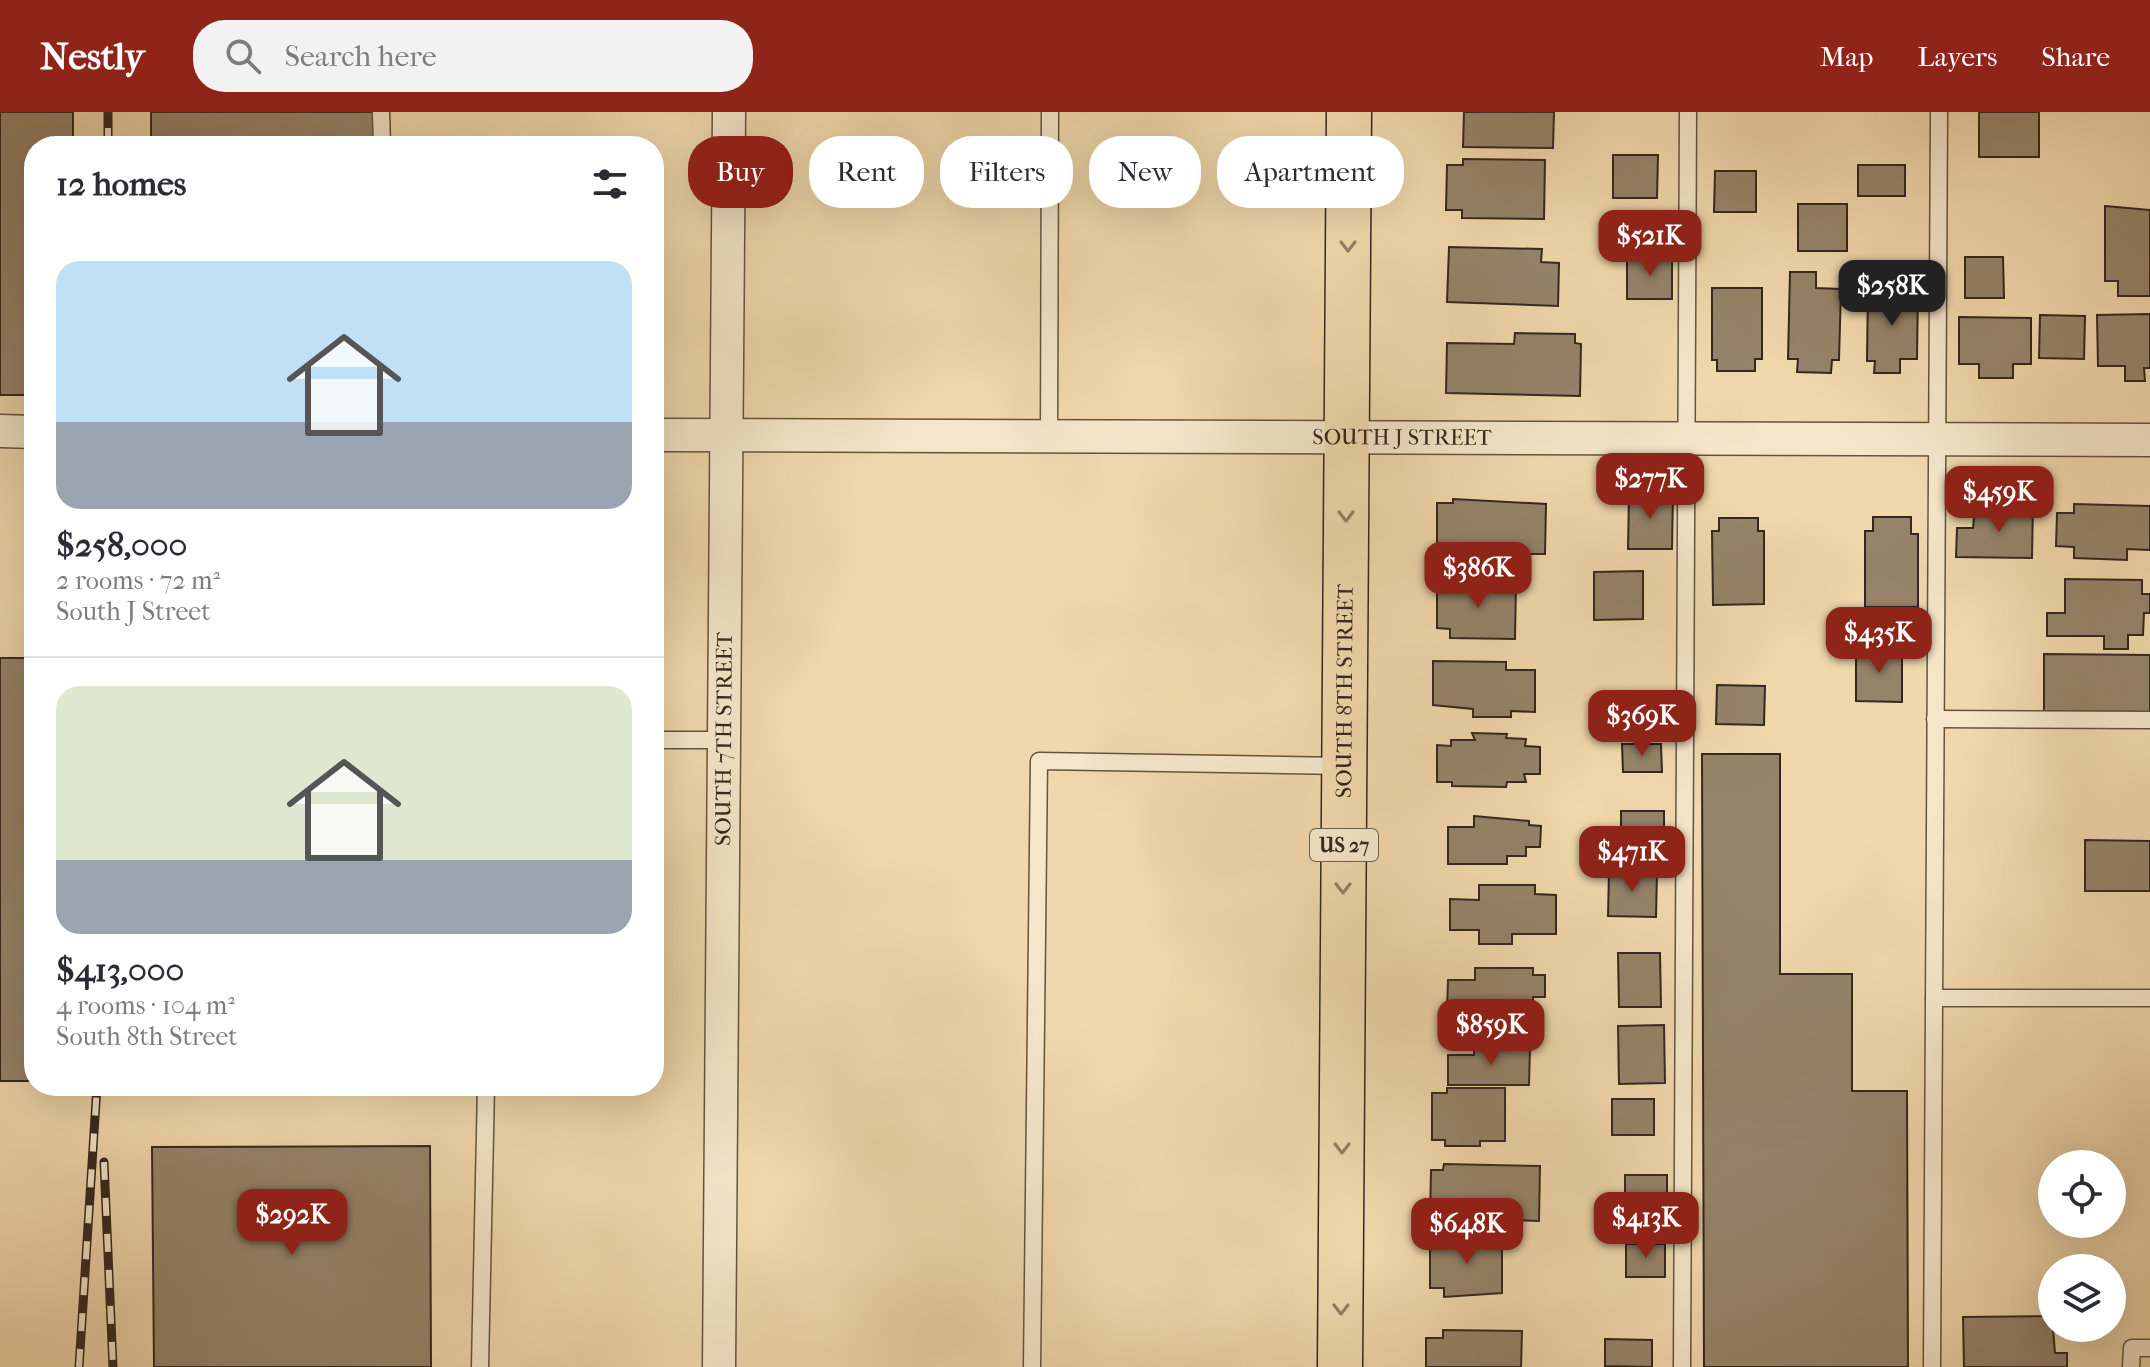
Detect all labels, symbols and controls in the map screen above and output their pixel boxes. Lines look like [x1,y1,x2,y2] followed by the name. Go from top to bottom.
[193,20,753,92] search box
[40,34,145,79] text: Nestly
[221,34,265,78] icon: search
[285,39,437,74] text: Search here
[1820,40,1873,73] text: Map
[1917,40,1997,73] text: Layers
[2041,40,2110,73] text: Share
[688,136,793,208] chip: Buy
[809,136,924,208] chip: Rent
[940,136,1073,208] chip: Filters
[1089,136,1201,208] chip: New
[1217,136,1404,208] chip: Apartment
[588,162,632,206] icon: filters
[56,164,186,204] text: 12 homes
[1594,210,1706,278] pin: $521K
[1616,220,1684,251] text: $521K
[1339,240,1357,253] one-way arrow
[1836,260,1948,328] pin: $258K
[1857,270,1927,301] text: $258K
[272,313,416,457] icon: home
[1312,424,1493,451] street label: SOUTH J STREET
[1594,453,1706,521] pin: $277K
[1614,463,1686,494] text: $277K
[1943,466,2055,534] pin: $459K
[1963,476,2035,507] text: $459K
[1337,510,1355,523] one-way arrow
[56,525,187,565] text: $258,000
[1422,542,1534,610] pin: $386K
[1442,552,1514,583] text: $386K
[56,565,220,596] text: 2 rooms · 72 m²
[1331,583,1359,798] street label: SOUTH 8TH STREET
[56,596,210,627] text: South J Street
[1823,607,1935,675] pin: $435K
[1844,617,1914,648] text: $435K
[710,631,738,846] street label: SOUTH 7TH STREET
[1586,690,1698,758] pin: $369K
[1606,700,1678,731] text: $369K
[272,738,416,882] icon: home
[1576,826,1688,894] pin: $471K
[1310,829,1378,861] road number: US 27
[1597,836,1667,867] text: $471K
[1334,882,1352,895] one-way arrow
[56,950,184,990] text: $413,000
[56,990,235,1021] text: 4 rooms · 104 m²
[1435,999,1547,1067] pin: $859K
[1455,1009,1527,1040] text: $859K
[56,1021,238,1052] text: South 8th Street
[1333,1142,1351,1155] one-way arrow
[2038,1150,2126,1342] map controls
[2038,1150,2126,1238] button: locate
[236,1189,348,1257] pin: $292K
[1590,1192,1702,1260] pin: $413K
[1411,1198,1523,1266] pin: $648K
[255,1199,329,1230] text: $292K
[1612,1202,1680,1233] text: $413K
[1429,1208,1505,1239] text: $648K
[2038,1254,2126,1342] button: layers
[1332,1303,1349,1316] one-way arrow

